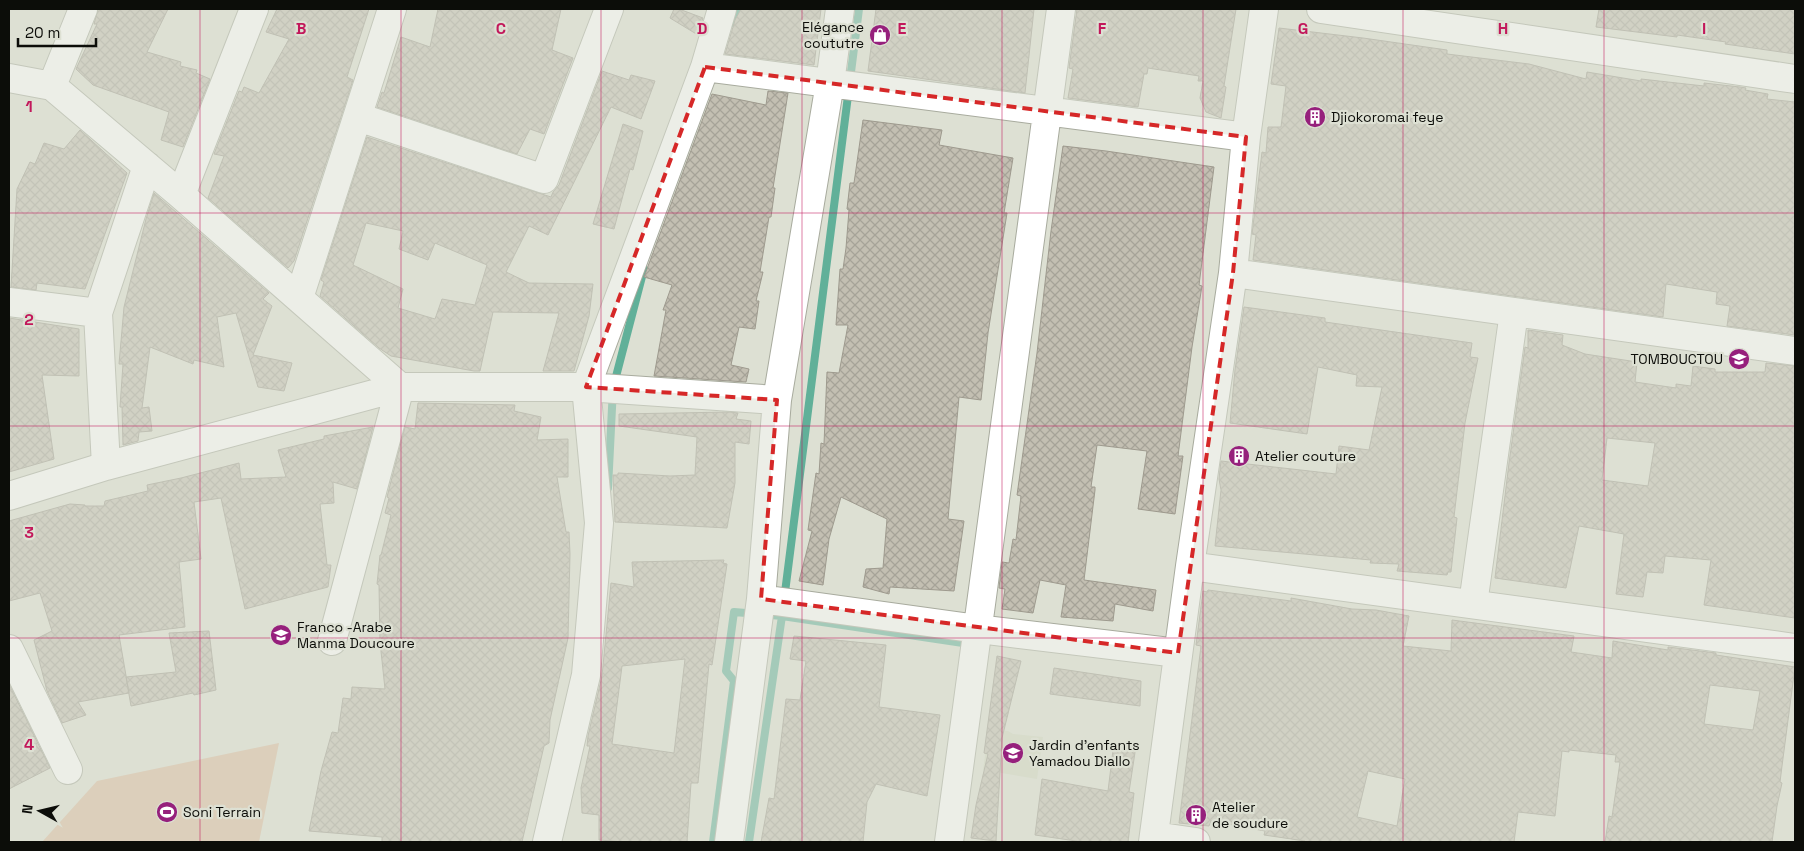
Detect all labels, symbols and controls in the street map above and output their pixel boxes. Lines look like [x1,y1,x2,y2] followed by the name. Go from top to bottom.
[18,15,95,47] scale bar
[296,18,306,39] text: B
[496,18,506,39] text: C
[697,18,707,39] text: D
[802,18,864,52] place label: Elégance coututre
[898,18,907,39] text: E
[1098,18,1107,39] text: F
[1298,18,1308,39] text: G
[1498,18,1508,39] text: H
[1702,18,1706,39] text: I
[25,23,60,42] text: 20 m
[868,23,892,47] shop icon: Elégance coututre
[25,96,33,117] text: 1
[1303,105,1327,129] building icon: Djiokoromai feye
[1331,108,1443,126] place label: Djiokoromai feye
[24,309,34,330] text: 2
[1727,347,1751,371] school or university icon: TOMBOUCTOU
[1631,350,1723,368] place label: TOMBOUCTOU
[1227,444,1251,468] building icon: Atelier couture
[1255,447,1356,465] place label: Atelier couture
[24,522,34,543] text: 3
[297,618,415,652] place label: Franco -Arabe Manma Doucoure
[269,623,293,647] school or university icon: Franco -Arabe Manma Doucoure
[24,734,34,755] text: 4
[1029,736,1140,770] place label: Jardin d'enfants Yamadou Diallo
[1001,741,1025,765] school or university icon: Jardin d'enfants Yamadou Diallo
[15,786,65,836] north arrow
[1212,798,1288,832] place label: Atelier de soudure
[155,800,179,824] sports icon: Soni Terrain
[18,803,37,815] text: N
[183,803,261,821] place label: Soni Terrain
[1184,803,1208,827] building icon: Atelier de soudure

